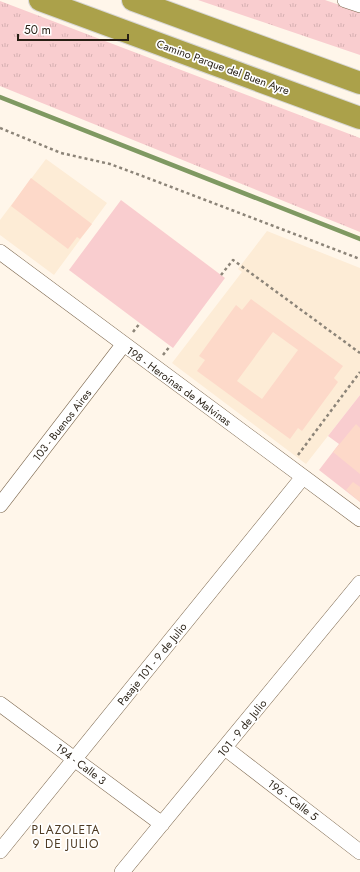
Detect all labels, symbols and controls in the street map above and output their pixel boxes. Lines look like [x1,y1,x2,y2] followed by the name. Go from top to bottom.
[18,16,128,42] scale bar
[24,21,51,39] text: 50 m
[154,36,292,99] street label: Camino Parque del Buen Ayre
[123,342,235,430] street label: 198 - Heroínas de Malvinas
[29,385,96,464] street label: 103 - Buenos Aires
[114,619,190,709] street label: Pasaje 101 - 9 de Julio
[214,696,270,760] street label: 101 - 9 de Julio
[52,740,110,788] street label: 194 - Calle 3
[264,776,322,824] street label: 196 - Calle 5
[32,821,100,853] district label: PLAZOLETA 9 DE JULIO

